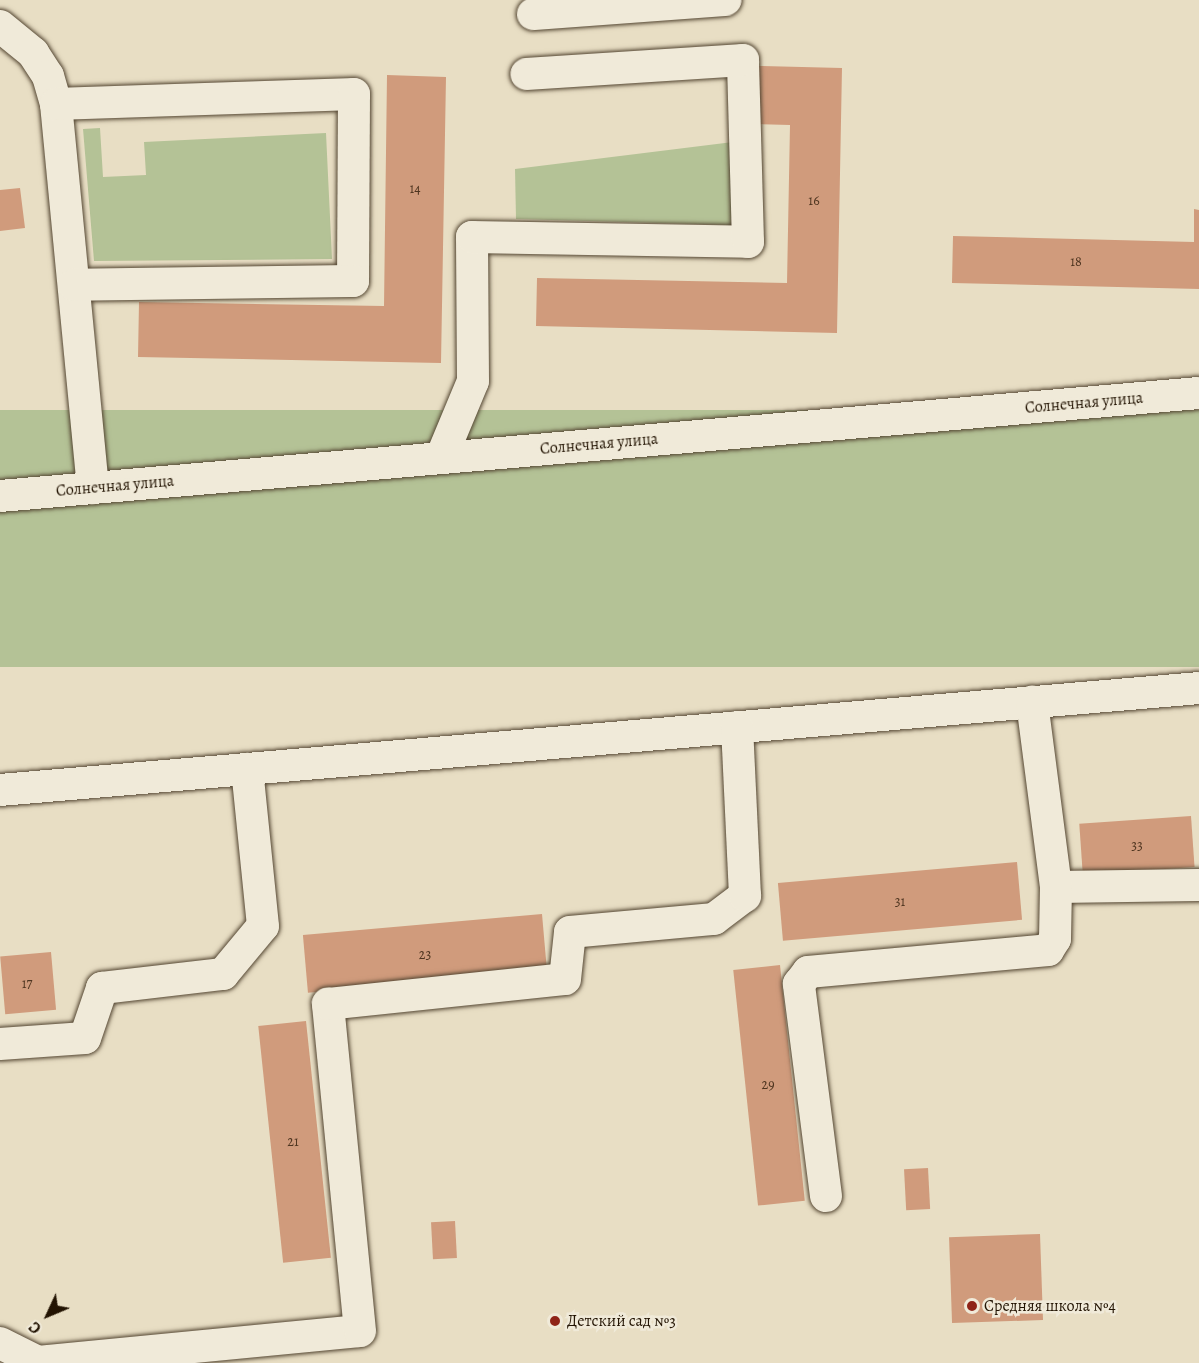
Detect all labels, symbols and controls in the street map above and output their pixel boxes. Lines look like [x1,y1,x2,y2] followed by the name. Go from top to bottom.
[409,181,421,197] house number: 14
[808,193,820,209] house number: 16
[1070,254,1082,270] house number: 18
[1024,388,1144,418] street label: Солнечная улица
[539,429,659,459] street label: Солнечная улица
[55,471,175,501] street label: Солнечная улица
[1131,838,1143,854] house number: 33
[895,894,905,910] house number: 31
[419,947,431,963] house number: 23
[22,976,32,992] house number: 17
[761,1077,775,1093] house number: 29
[287,1134,299,1150] house number: 21
[18,1285,78,1345] north arrow
[984,1296,1116,1316] place label: Средняя школа №4
[965,1299,979,1313] marker: Средняя школа №4
[567,1311,676,1331] place label: Детский сад №3
[548,1314,562,1328] marker: Детский сад №3
[24,1316,46,1339] text: С

